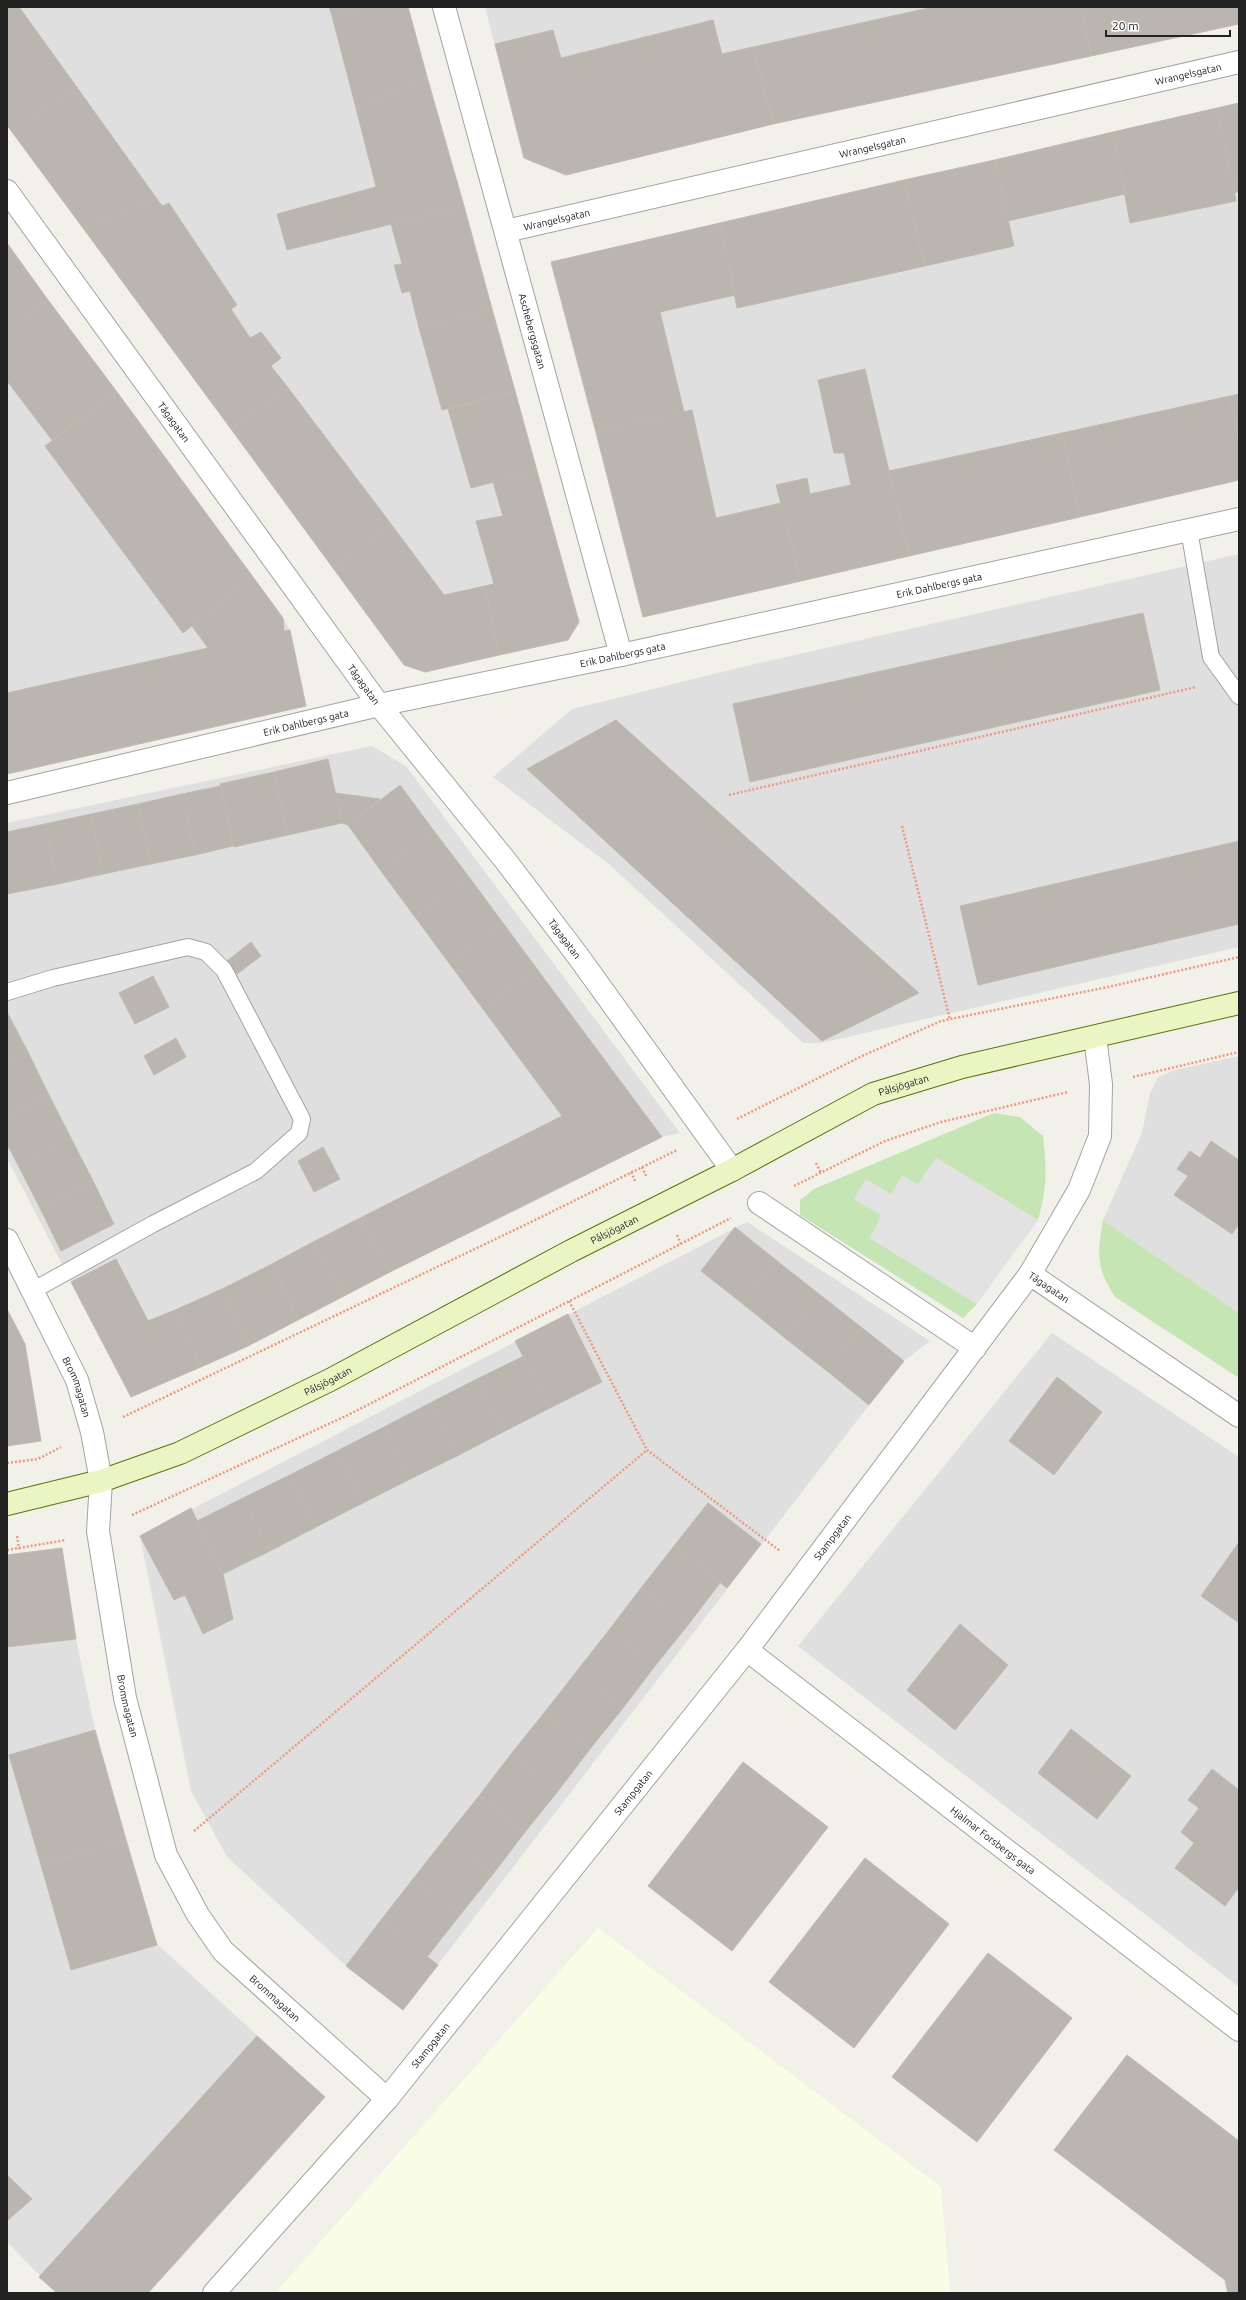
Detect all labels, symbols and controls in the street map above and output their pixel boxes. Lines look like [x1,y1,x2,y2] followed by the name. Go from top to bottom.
[1106,12,1230,38] scale bar
[1112,19,1139,32] text: 20 m
[1154,61,1222,87] street label: Wrangelsgatan
[838,134,907,159] street label: Wrangelsgatan
[522,206,591,232] street label: Wrangelsgatan
[517,292,548,370] street label: Aschebergsgatan
[156,400,192,444] street label: Tågagatan
[895,570,983,600] street label: Erik Dahlbergs gata
[579,640,666,669] street label: Erik Dahlbergs gata
[346,662,382,707] street label: Tågagatan
[262,707,349,738] street label: Erik Dahlbergs gata
[546,917,583,961] street label: Tågagatan
[877,1072,930,1098] street label: Pålsjögatan
[588,1213,640,1246] street label: Pålsjögatan
[1027,1269,1072,1305] street label: Tågagatan
[61,1355,93,1419] street label: Brommagatan
[302,1364,353,1397] street label: Pålsjögatan
[811,1512,853,1562] street label: Stampgatan
[116,1674,141,1738] street label: Brommagatan
[612,1768,654,1817] street label: Stampgatan
[949,1804,1038,1876] street label: Hjalmar Forsbergs gata
[248,1972,303,2024] street label: Brommagatan
[409,2020,452,2070] street label: Stampgatan

